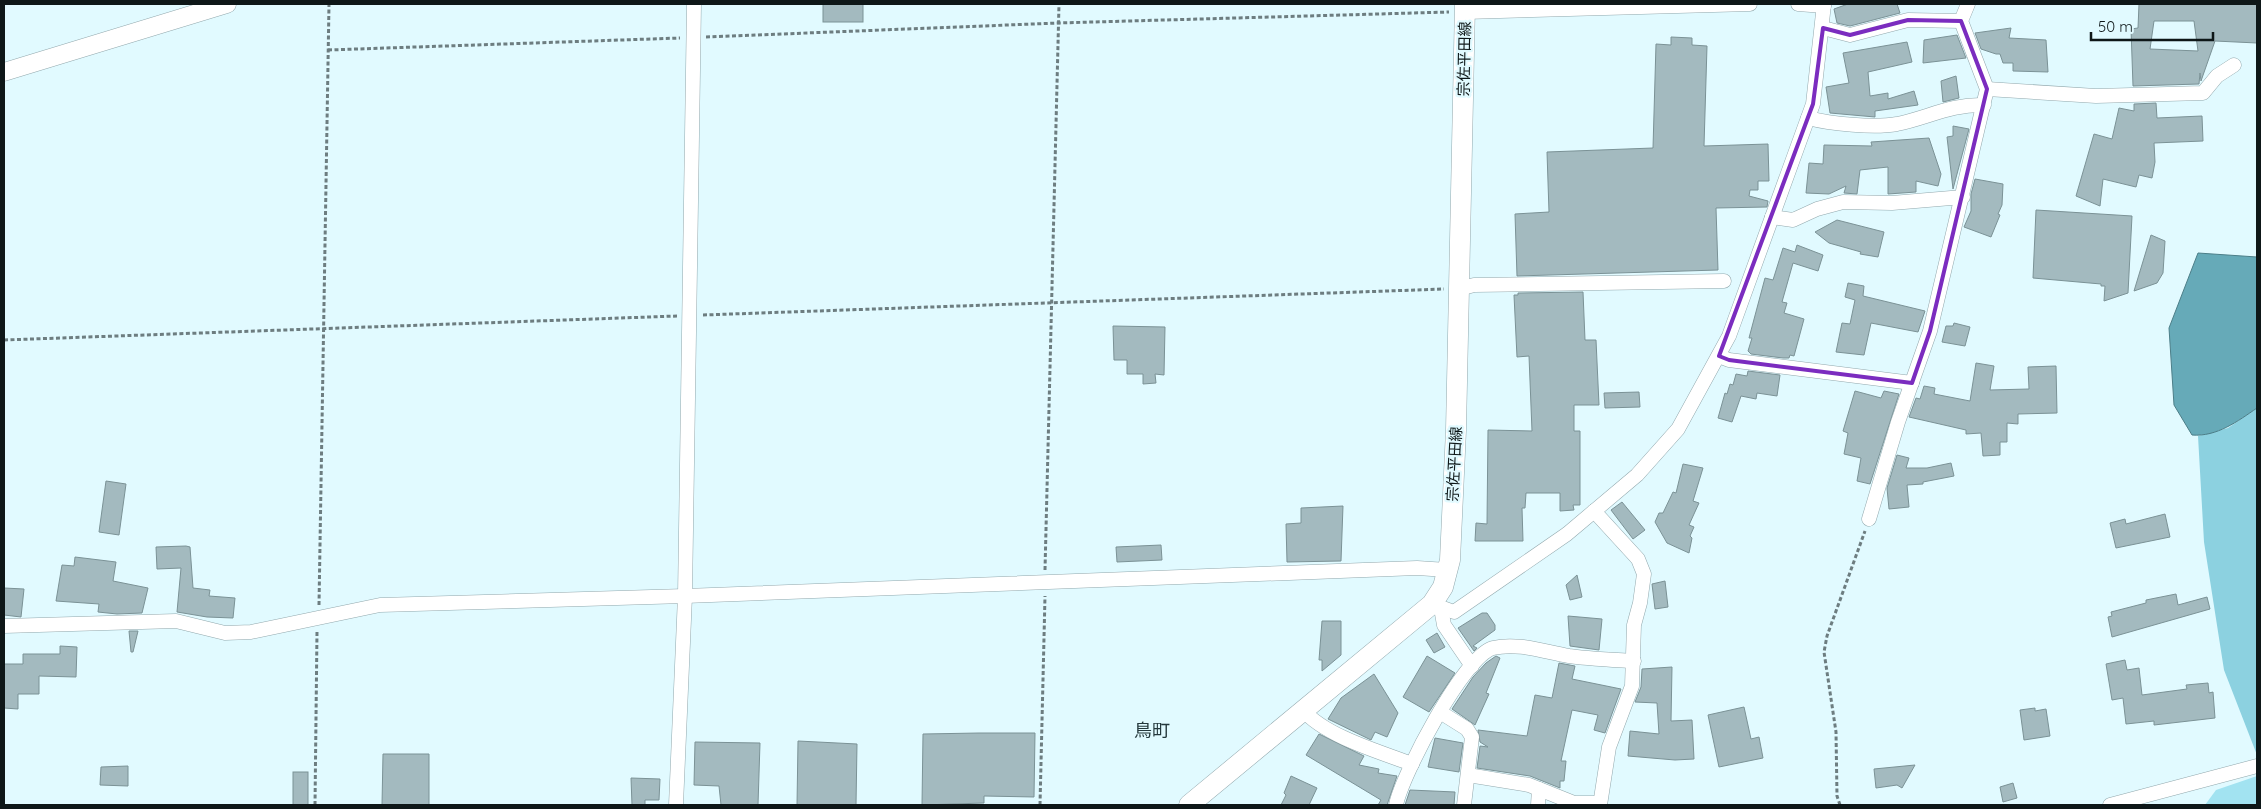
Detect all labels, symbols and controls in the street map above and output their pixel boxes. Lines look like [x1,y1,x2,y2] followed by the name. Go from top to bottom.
[2091,10,2214,42] scale bar
[2098,17,2133,36] text: 50 m
[1454,21,1474,97] street label: 宗佐平田線
[1443,426,1465,502] street label: 宗佐平田線
[1134,719,1170,742] district label: 鳥町

